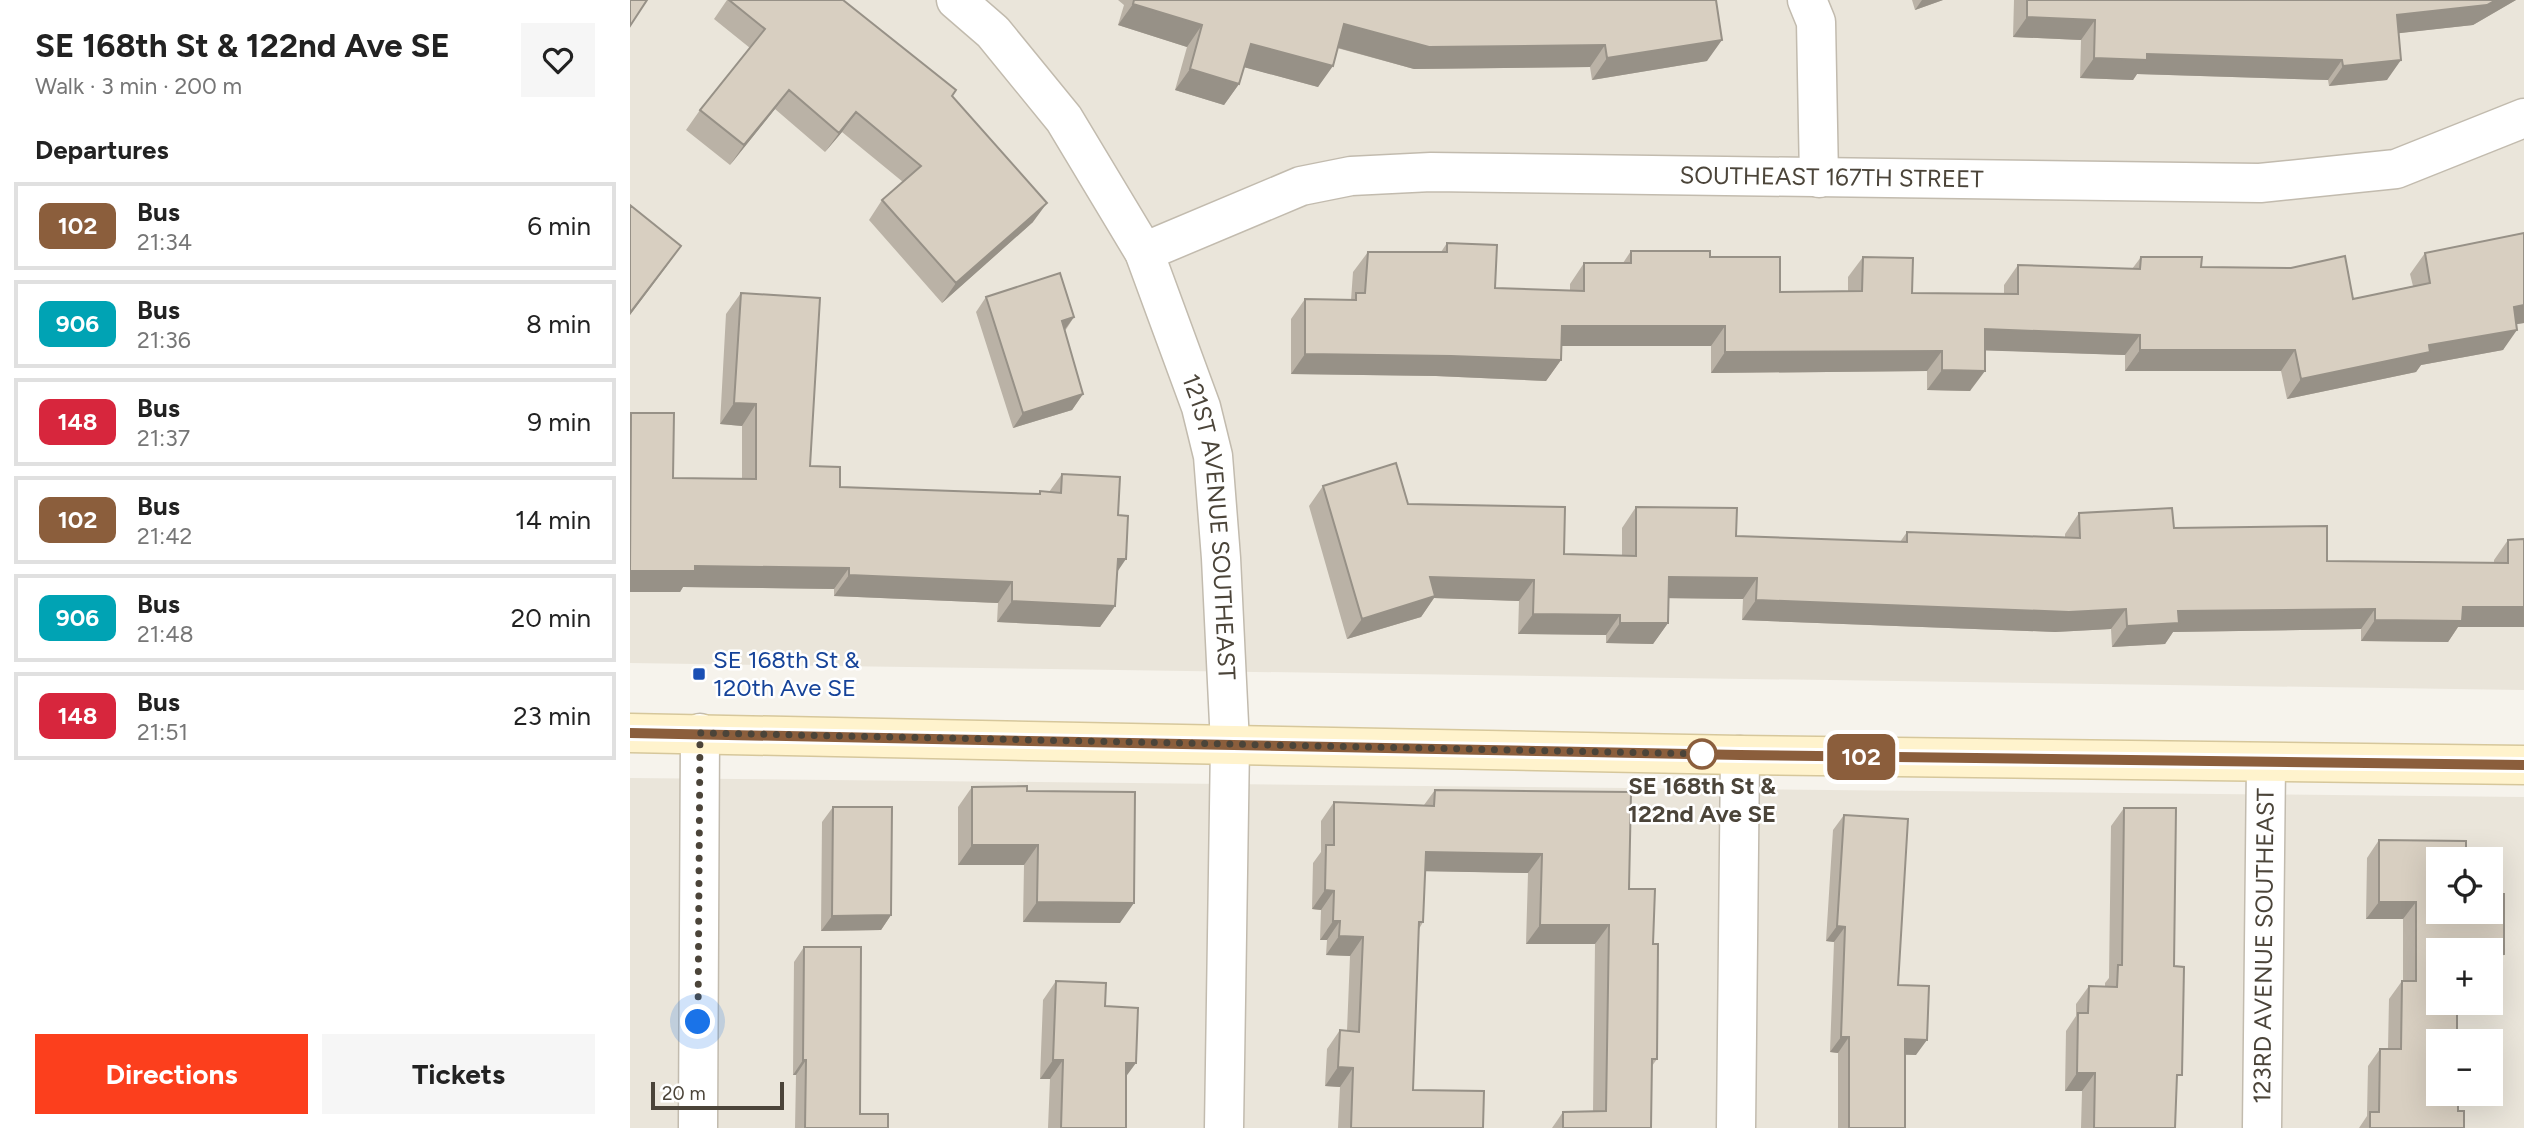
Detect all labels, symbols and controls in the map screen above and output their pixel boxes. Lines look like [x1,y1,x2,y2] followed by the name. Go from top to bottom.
[521,23,595,97] button: heart
[35,26,450,65] text: SE 168th St & 122nd Ave SE
[35,72,242,100] text: Walk · 3 min · 200 m
[35,134,169,166] text: Departures
[1679,160,1984,193] street label: SOUTHEAST 167TH STREET
[137,196,180,228] text: Bus
[527,210,591,242] text: 6 min
[58,211,97,240] text: 102
[137,228,192,256] text: 21:34
[137,294,180,326] text: Bus
[526,308,591,340] text: 8 min
[56,309,99,338] text: 906
[137,326,191,354] text: 21:36
[1176,370,1242,681] street label: 121ST AVENUE SOUTHEAST
[137,392,180,424] text: Bus
[527,406,591,438] text: 9 min
[57,407,98,436] text: 148
[137,424,190,452] text: 21:37
[137,490,180,522] text: Bus
[515,504,591,536] text: 14 min
[58,505,97,534] text: 102
[137,522,192,550] text: 21:42
[137,588,180,620] text: Bus
[511,602,591,634] text: 20 min
[56,603,99,632] text: 906
[137,620,194,648] text: 21:48
[713,645,860,702] place label: SE 168th St & 120th Ave SE
[691,666,707,682] marker: SE 168th St & 120th Ave SE
[137,686,180,718] text: Bus
[513,700,591,732] text: 23 min
[57,701,98,730] text: 148
[137,718,188,746] text: 21:51
[1821,734,1901,780] line badge: 102
[1687,739,1717,769] marker: SE 168th St & 122nd Ave SE
[1841,742,1881,771] text: 102
[1628,771,1776,828] place label: SE 168th St & 122nd Ave SE
[2247,788,2280,1104] street label: 123RD AVENUE SOUTHEAST
[2426,847,2503,1106] map controls
[2426,847,2503,924] button: locate
[2426,938,2503,1015] button: +
[680,1004,715,1039] your location
[2426,1029,2503,1106] button: −
[35,1034,308,1114] button: Directions
[322,1034,595,1114] button: Tickets
[651,1079,784,1111] scale bar
[662,1082,706,1105] text: 20 m

